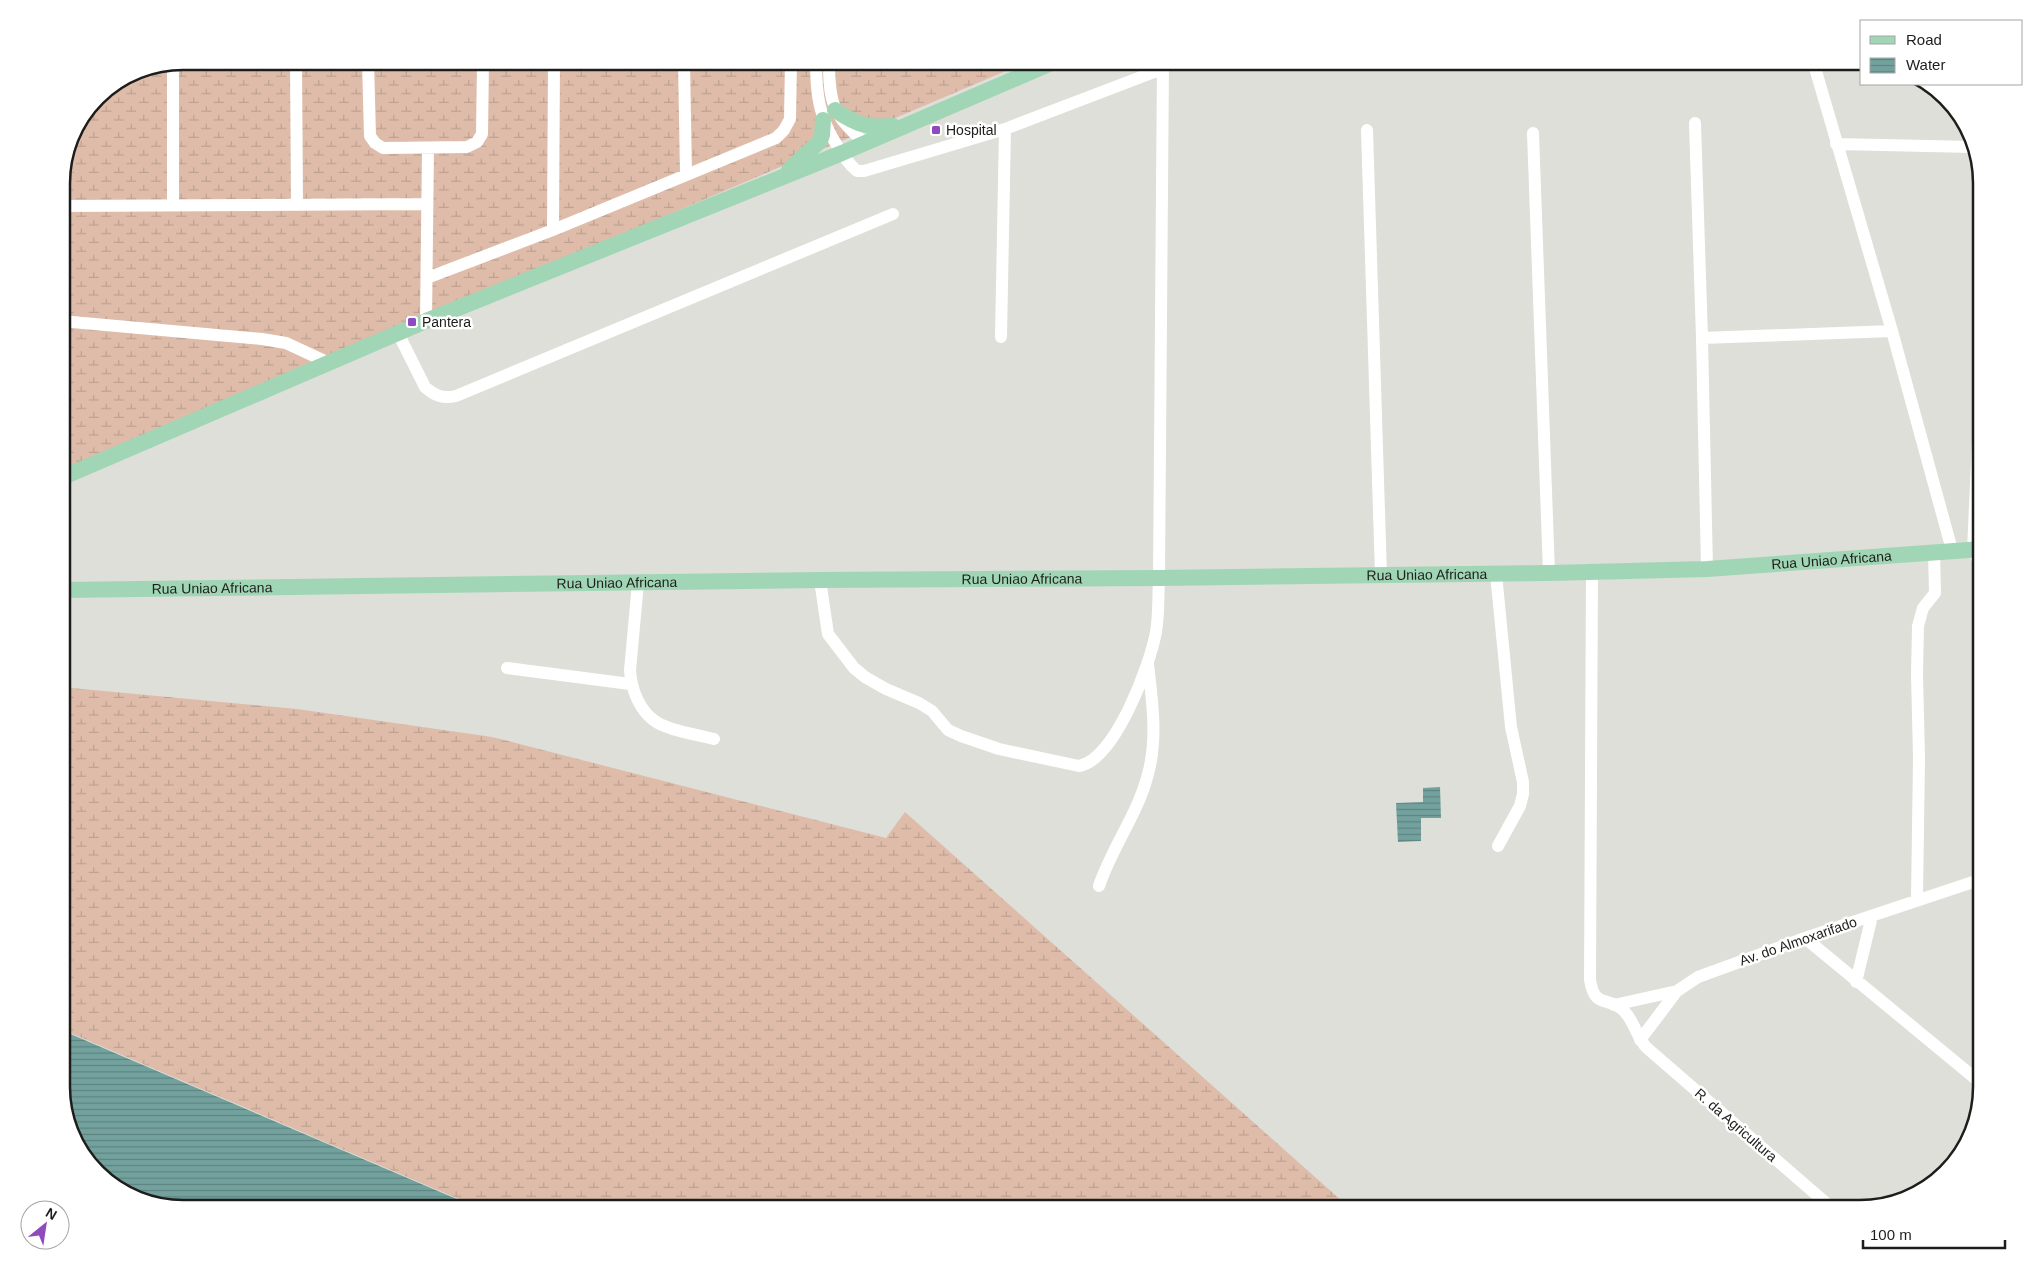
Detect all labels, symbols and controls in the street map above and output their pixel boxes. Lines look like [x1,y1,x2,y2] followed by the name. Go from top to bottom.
[1860,20,2023,85] legend
[1906,31,1942,48] text: Road
[1906,56,1945,73] text: Water
[946,122,997,138] place label: Hospital
[930,124,942,136] marker: Hospital
[422,314,471,330] place label: Pantera
[406,316,418,328] marker: Pantera
[1771,548,1893,572] street label: Rua Uniao Africana
[1366,566,1488,583] street label: Rua Uniao Africana
[961,570,1083,587] street label: Rua Uniao Africana
[556,574,678,591] street label: Rua Uniao Africana
[151,579,273,597] street label: Rua Uniao Africana
[1737,913,1859,969] street label: Av. do Almoxarifado
[1692,1085,1780,1165] street label: R. da Agricultura
[20,1200,70,1250] north arrow
[43,1204,60,1223] text: N
[1863,1218,2006,1250] scale bar
[1870,1226,1912,1243] text: 100 m

